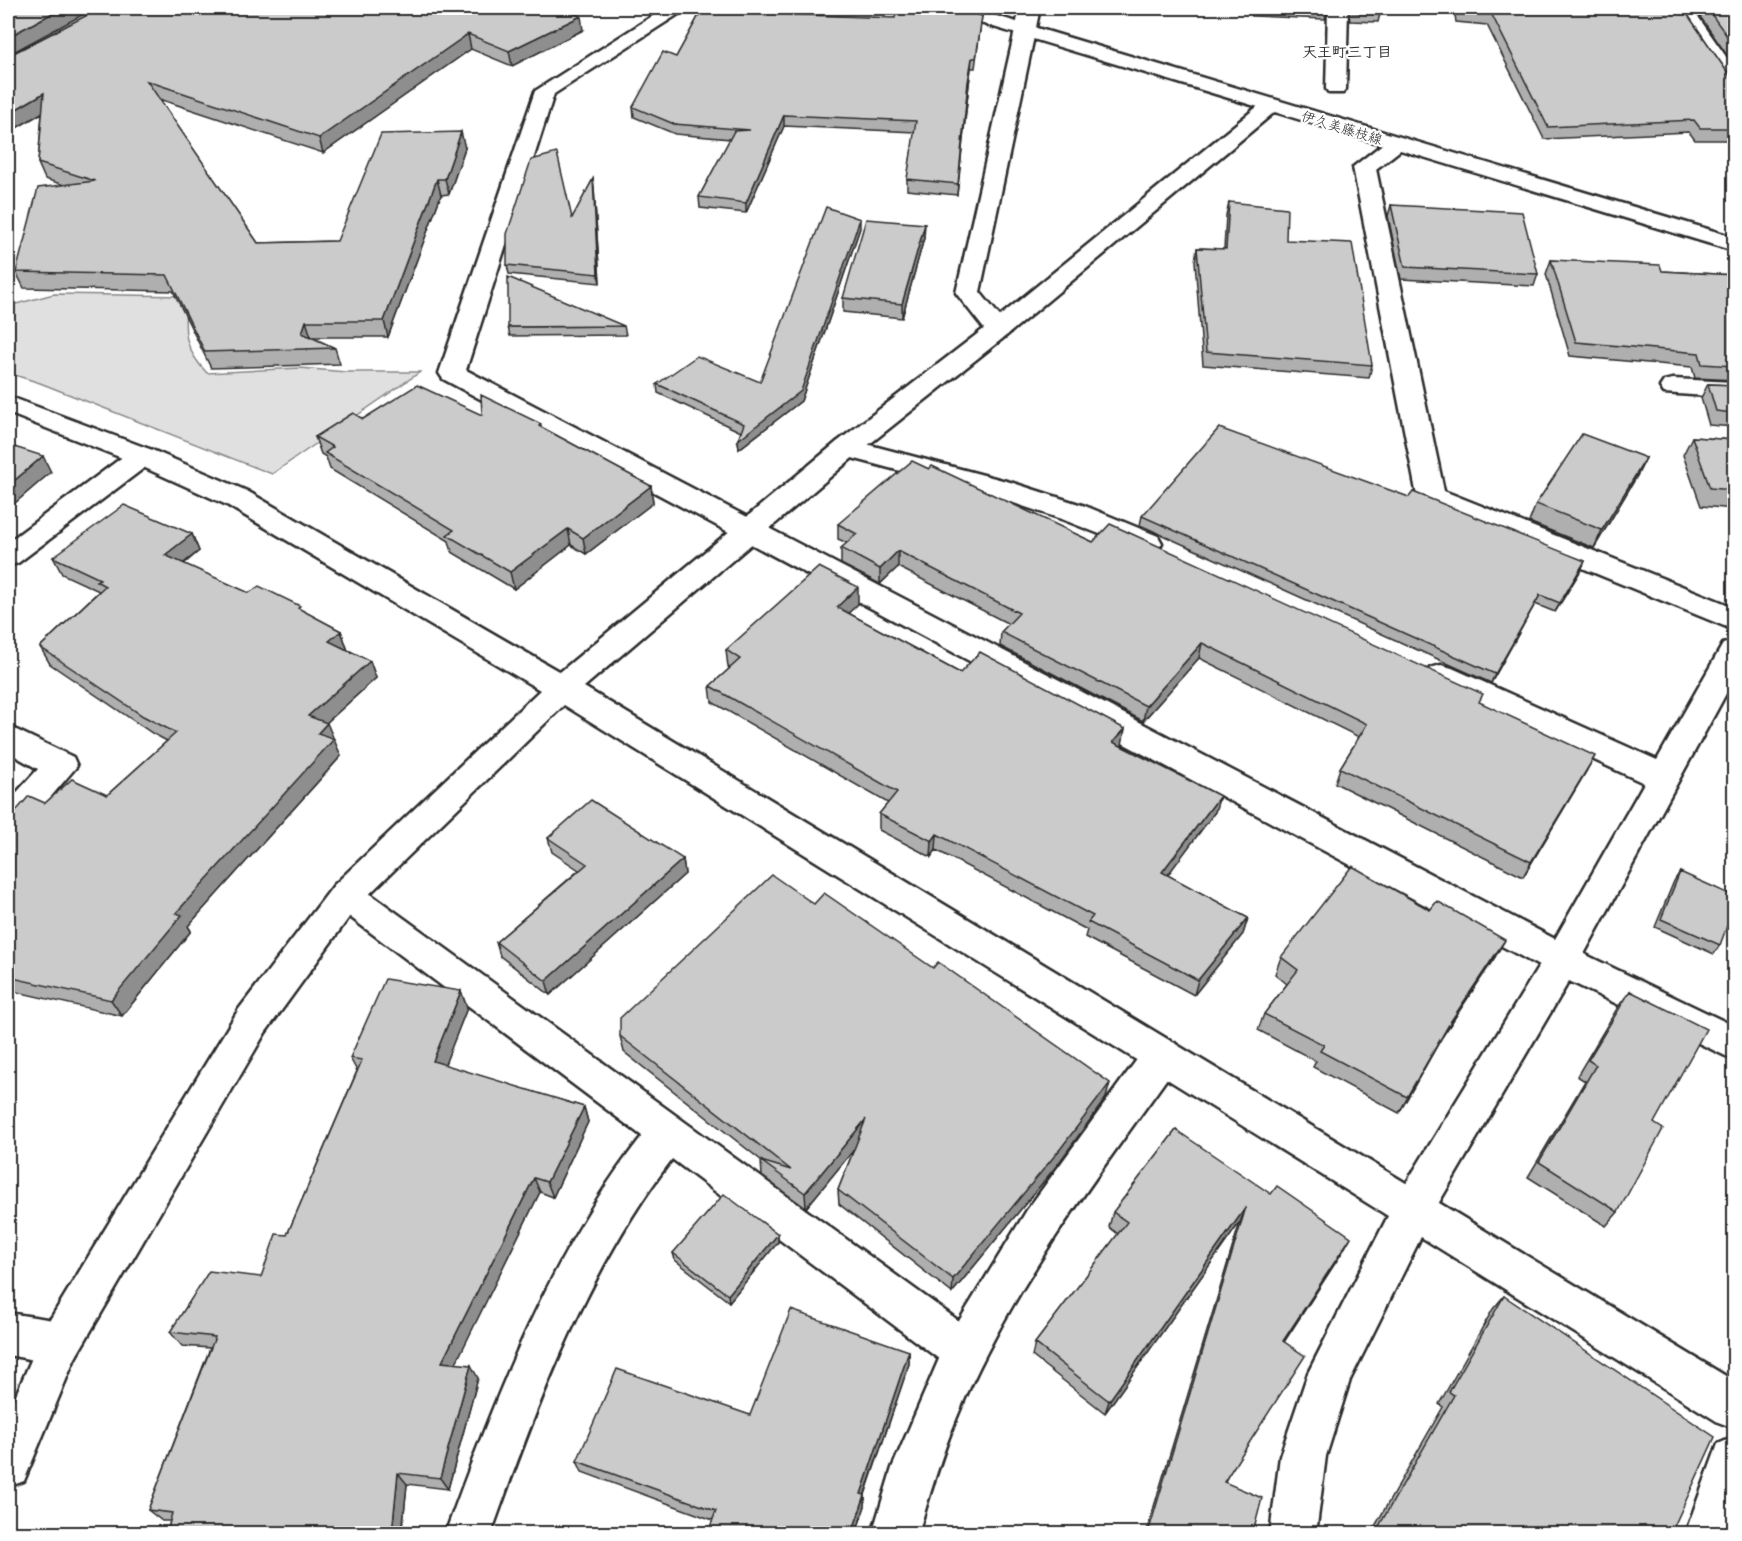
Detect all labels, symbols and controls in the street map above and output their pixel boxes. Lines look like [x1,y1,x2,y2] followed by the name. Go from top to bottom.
[1302,41,1392,62] district label: 天王町三丁目
[1299,106,1385,148] street label: 伊久美藤枝線

